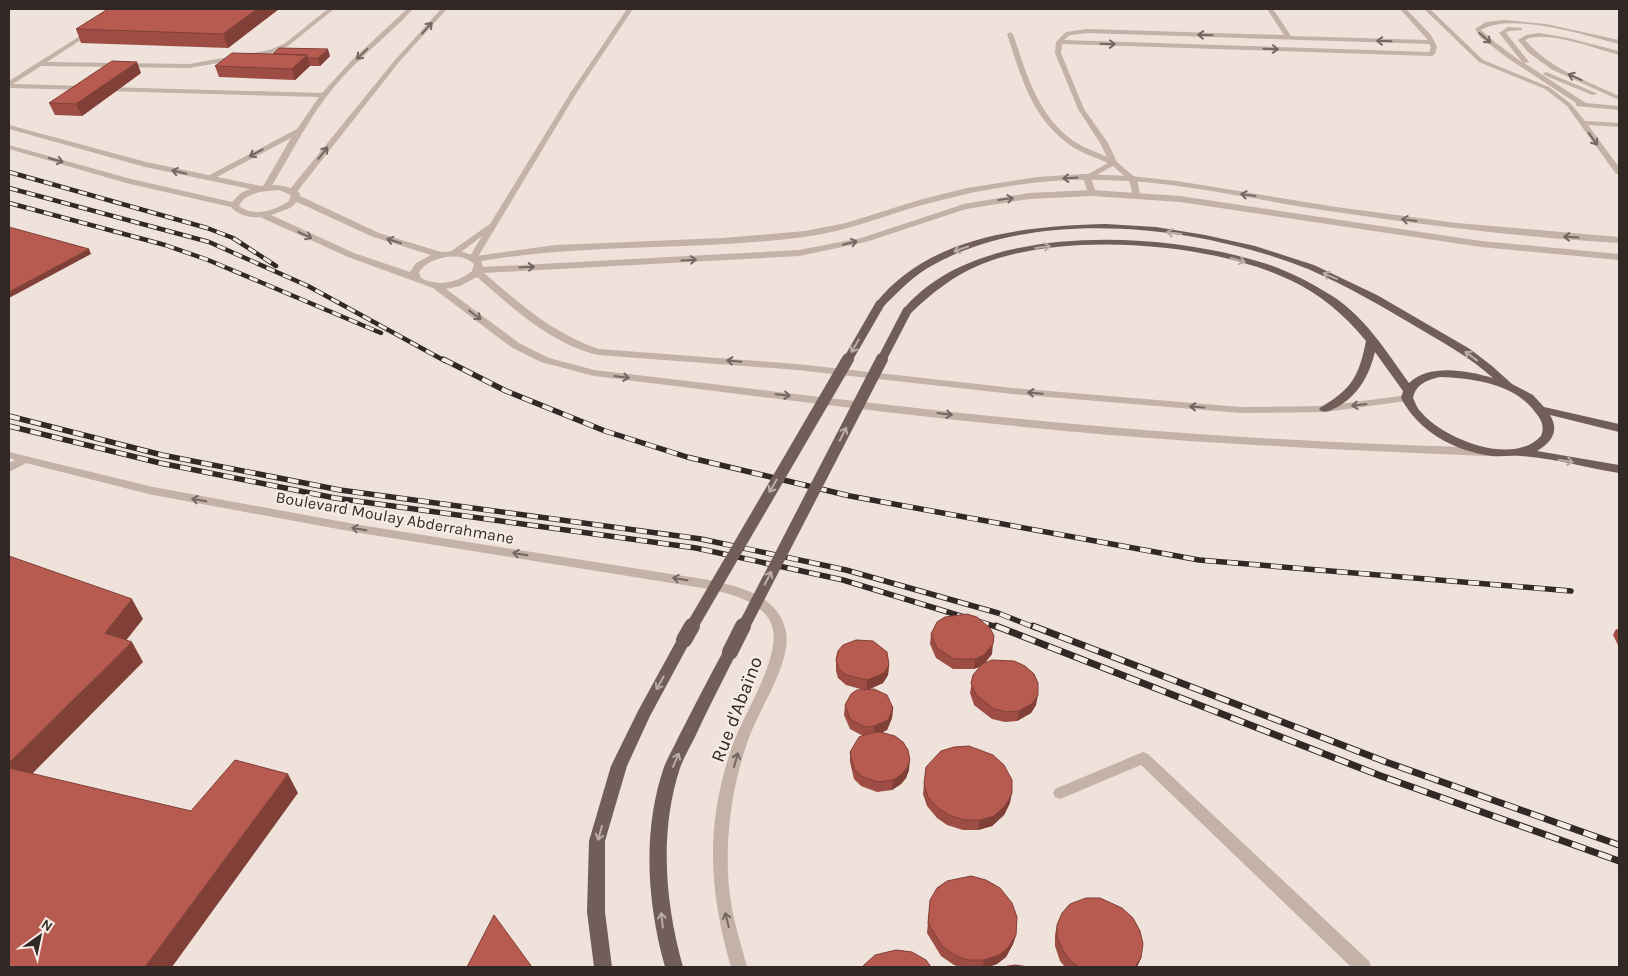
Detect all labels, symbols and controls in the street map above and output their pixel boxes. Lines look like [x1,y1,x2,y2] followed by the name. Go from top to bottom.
[421,21,433,34] one-way arrow
[1197,30,1214,40] one-way arrow
[1478,32,1491,43] one-way arrow
[1376,36,1392,46] one-way arrow
[1100,39,1116,48] one-way arrow
[1262,44,1278,54] one-way arrow
[356,48,368,60] one-way arrow
[1568,72,1583,82] one-way arrow
[1588,132,1599,146] one-way arrow
[317,147,328,160] one-way arrow
[249,149,263,159] one-way arrow
[47,156,63,165] one-way arrow
[171,167,187,176] one-way arrow
[1062,173,1078,182] one-way arrow
[1241,190,1257,200] one-way arrow
[998,194,1014,204] one-way arrow
[1401,215,1417,225] one-way arrow
[1166,227,1182,237] one-way arrow
[297,230,312,240] one-way arrow
[1563,233,1579,242] one-way arrow
[387,236,403,245] one-way arrow
[842,238,858,247] one-way arrow
[1034,241,1050,251] one-way arrow
[954,245,970,254] one-way arrow
[681,255,697,264] one-way arrow
[1230,256,1246,265] one-way arrow
[518,263,534,272] one-way arrow
[1323,270,1338,280] one-way arrow
[468,310,482,320] one-way arrow
[850,338,859,353] one-way arrow
[1464,351,1478,361] one-way arrow
[726,357,742,366] one-way arrow
[613,372,629,382] one-way arrow
[1027,388,1043,398] one-way arrow
[775,390,791,400] one-way arrow
[1351,401,1367,411] one-way arrow
[1189,402,1205,411] one-way arrow
[936,409,952,419] one-way arrow
[838,426,848,441] one-way arrow
[1557,456,1573,466] one-way arrow
[768,479,778,493] one-way arrow
[274,487,516,548] street label: Boulevard Moulay Abderrahmane
[192,494,208,504] one-way arrow
[351,523,367,533] one-way arrow
[512,549,528,559] one-way arrow
[764,571,773,586] one-way arrow
[672,573,688,583] one-way arrow
[707,653,767,765] street label: Rue d'Abaïno
[655,675,665,689] one-way arrow
[732,752,742,768] one-way arrow
[672,753,682,768] one-way arrow
[594,824,604,840] one-way arrow
[15,911,65,961] north arrow
[657,912,667,928] one-way arrow
[722,912,731,928] one-way arrow
[38,916,56,935] text: N

